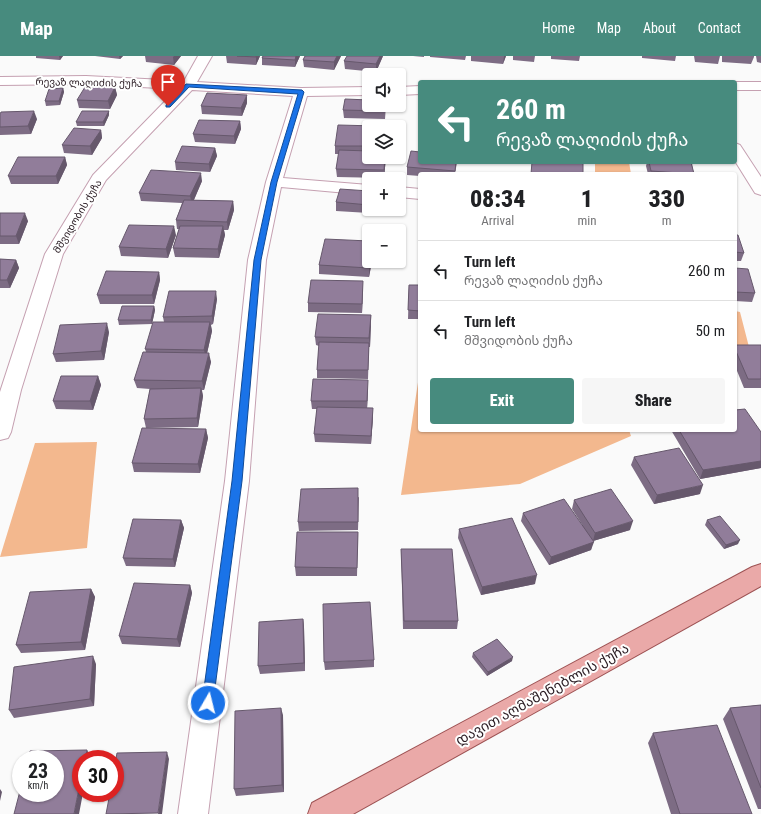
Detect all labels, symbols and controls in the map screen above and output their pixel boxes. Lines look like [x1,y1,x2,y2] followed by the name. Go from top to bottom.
[20,17,53,40] text: Map
[542,20,575,36] text: Home
[597,20,621,36] text: Map
[643,20,676,36] text: About
[698,20,741,36] text: Contact
[151,65,185,106] pin
[362,68,406,268] map controls
[362,68,406,112] button: sound
[157,71,179,93] icon: arrive
[35,76,143,90] street label: რევაზ ლაღიძის ქუჩა
[496,93,566,126] text: 260 m
[430,96,482,148] icon: left
[362,120,406,164] button: layers
[496,129,688,150] text: რევაზ ლაღიძის ქუჩა
[362,172,406,216] button: +
[51,178,105,255] street label: მშვიდობის ქუჩა
[470,185,526,213] text: 08:34
[581,185,593,213] text: 1
[648,185,685,213] text: 330
[481,213,514,228] text: Arrival
[577,213,597,228] text: min
[662,213,672,228] text: m
[362,224,406,268] button: −
[464,253,515,271] text: Turn left
[430,260,452,282] icon: left
[688,262,725,280] text: 260 m
[464,273,603,288] text: რევაზ ლაღიძის ქუჩა
[464,313,515,331] text: Turn left
[430,320,452,342] icon: left
[695,322,725,340] text: 50 m
[464,333,573,348] text: მშვიდობის ქუჩა
[430,378,574,424] button: Exit
[582,378,725,424] button: Share
[453,640,632,749] street label: დავით აღმაშენებლის ქუჩა
[187,682,229,724] position arrow
[72,750,124,802] speed limit sign: 30
[28,759,48,783] text: 23
[28,780,48,791] text: km/h

